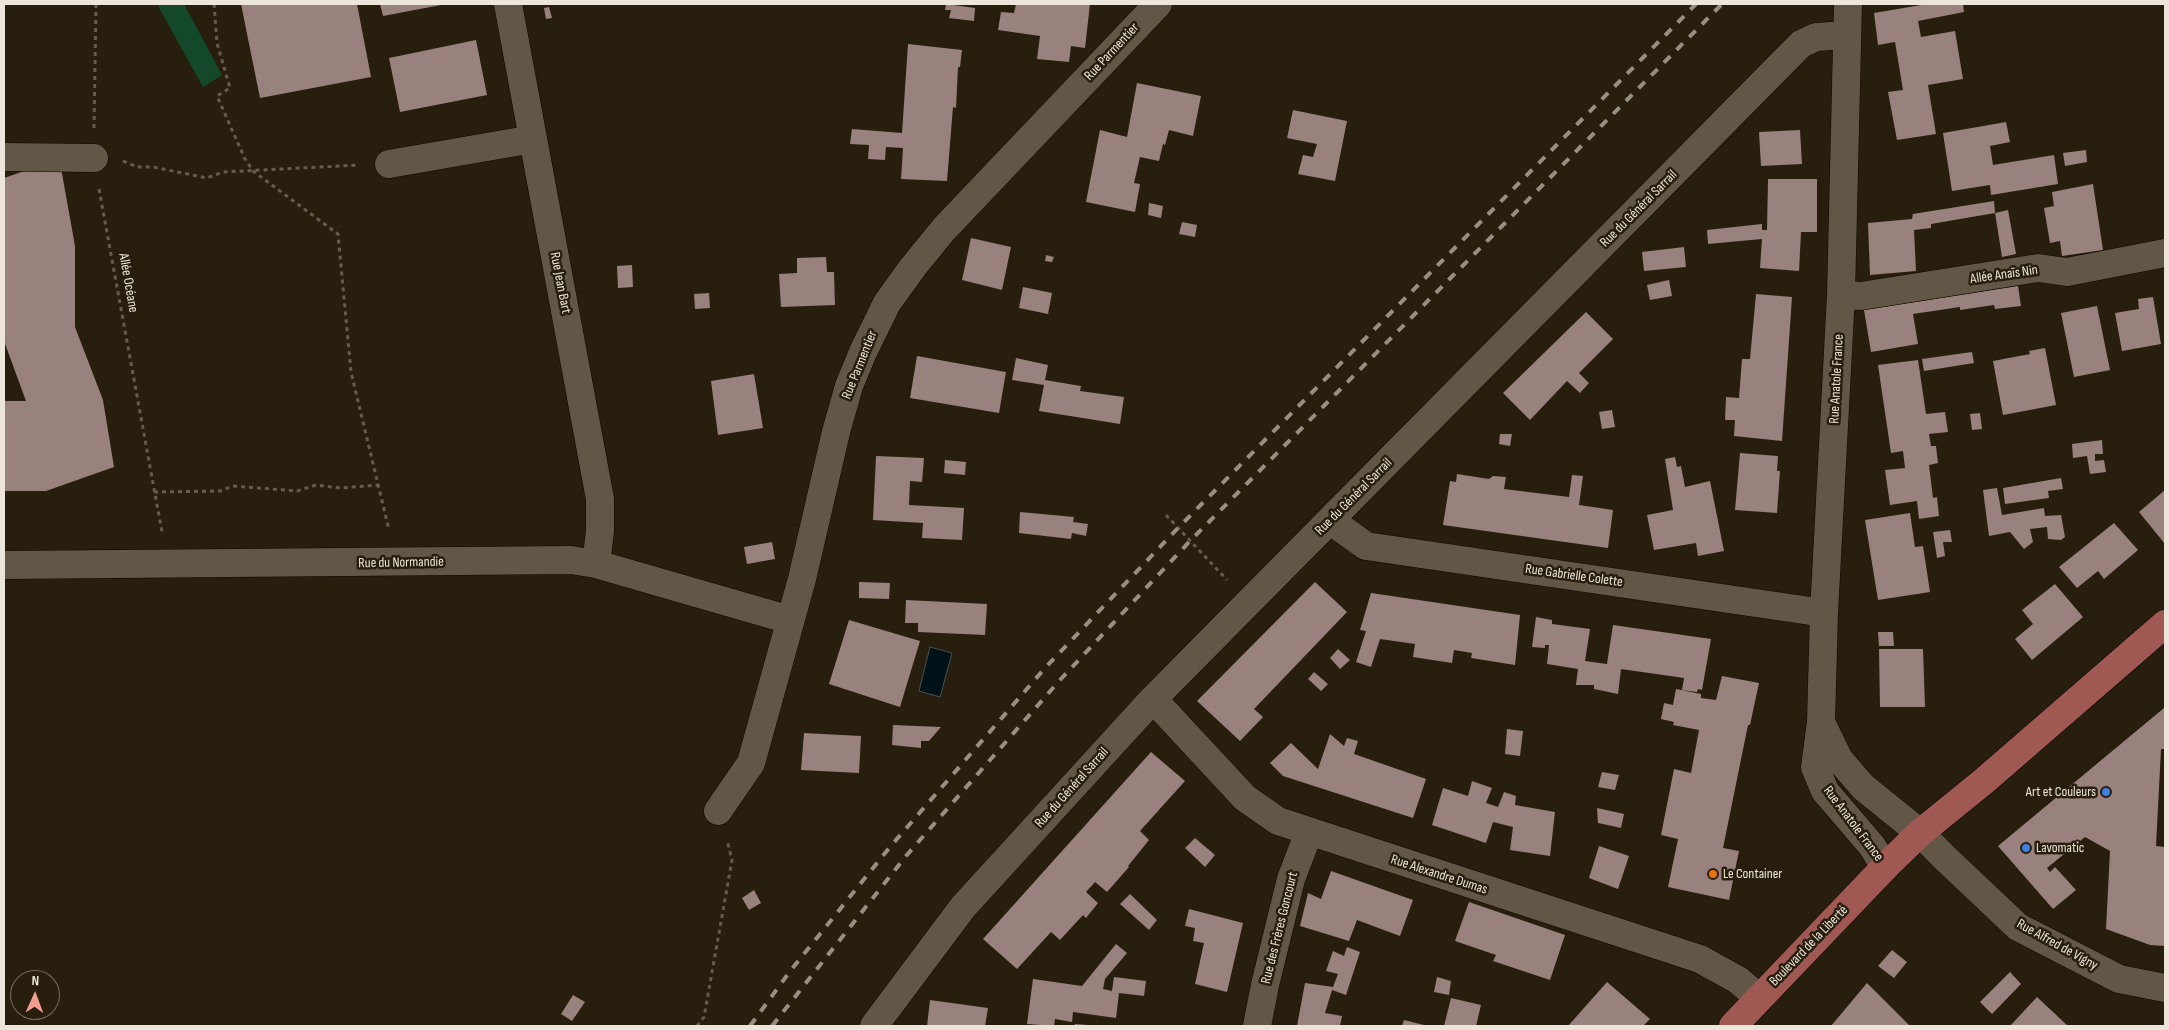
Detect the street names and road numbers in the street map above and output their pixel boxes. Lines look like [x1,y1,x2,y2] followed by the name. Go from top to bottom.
[1081,20,1143,84] street label: Rue Parmentier
[1597,167,1681,251] street label: Rue du Général Sarrail
[546,251,574,315] street label: Rue Jean Bart
[115,252,141,314] street label: Allée Océane
[1969,262,2039,288] street label: Allée Anaïs Nin
[839,328,881,402] street label: Rue Parmentier
[1826,334,1848,424] street label: Rue Anatole France
[1312,455,1396,539] street label: Rue du Général Sarrail
[358,554,444,572] street label: Rue du Normandie
[1524,561,1624,591] street label: Rue Gabrielle Colette
[1032,744,1112,832] street label: Rue du Général Sarrail
[1819,783,1887,865] street label: Rue Anatole France
[1389,851,1489,899] street label: Rue Alexandre Dumas
[1258,870,1302,986] street label: Rue des Frères Goncourt
[1766,902,1852,990] street label: Boulevard de la Liberté
[2014,916,2100,974] street label: Rue Alfred de Vigny

